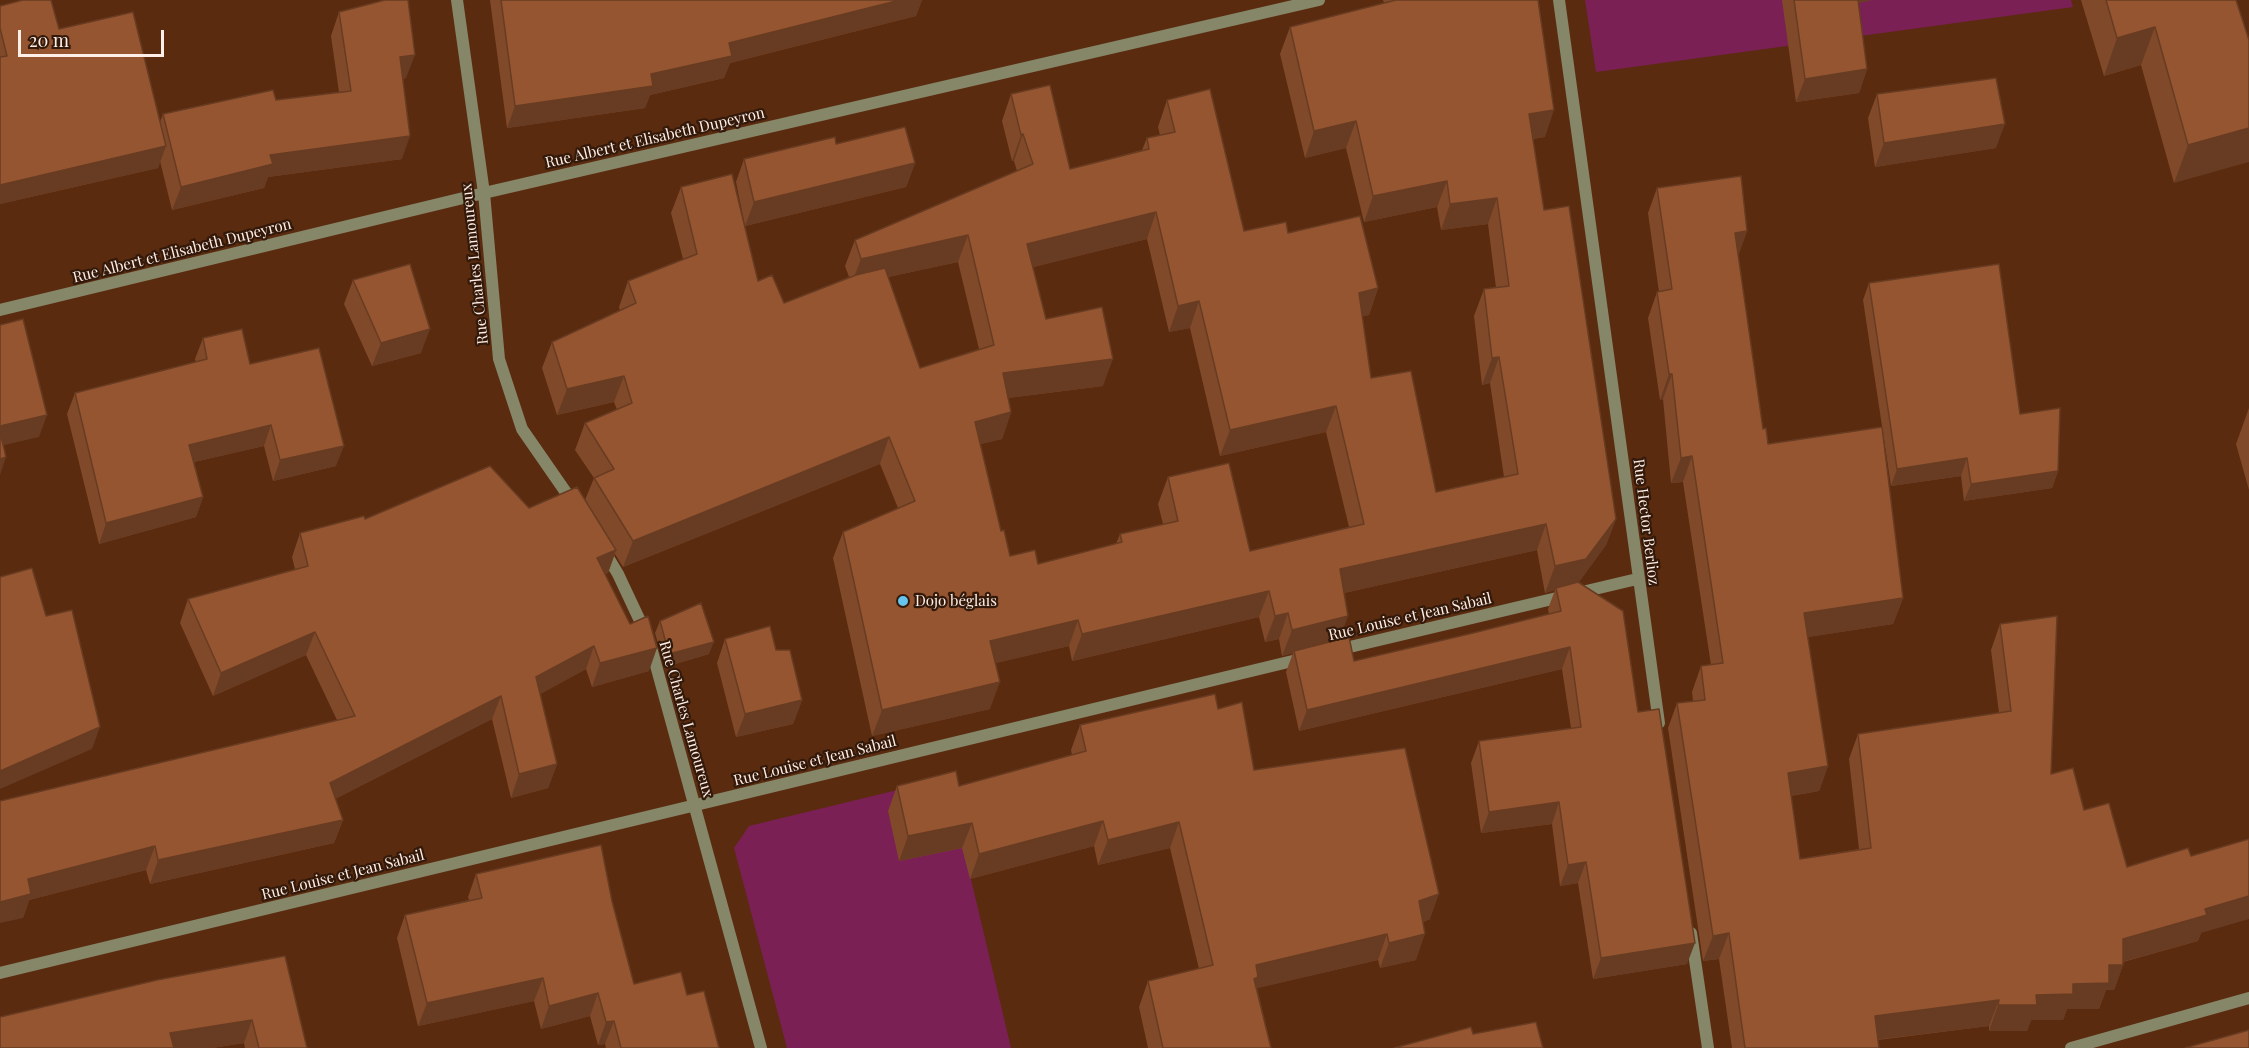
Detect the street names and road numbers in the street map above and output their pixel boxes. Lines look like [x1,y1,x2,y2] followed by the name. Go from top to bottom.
[544,104,766,172] street label: Rue Albert et Elisabeth Dupeyron
[458,183,492,345] street label: Rue Charles Lamoureux
[71,215,293,287] street label: Rue Albert et Elisabeth Dupeyron
[1629,458,1663,586] street label: Rue Hector Berlioz
[1327,589,1493,645] street label: Rue Louise et Jean Sabail
[655,639,717,799] street label: Rue Charles Lamoureux
[732,732,898,790] street label: Rue Louise et Jean Sabail
[260,846,426,904] street label: Rue Louise et Jean Sabail

